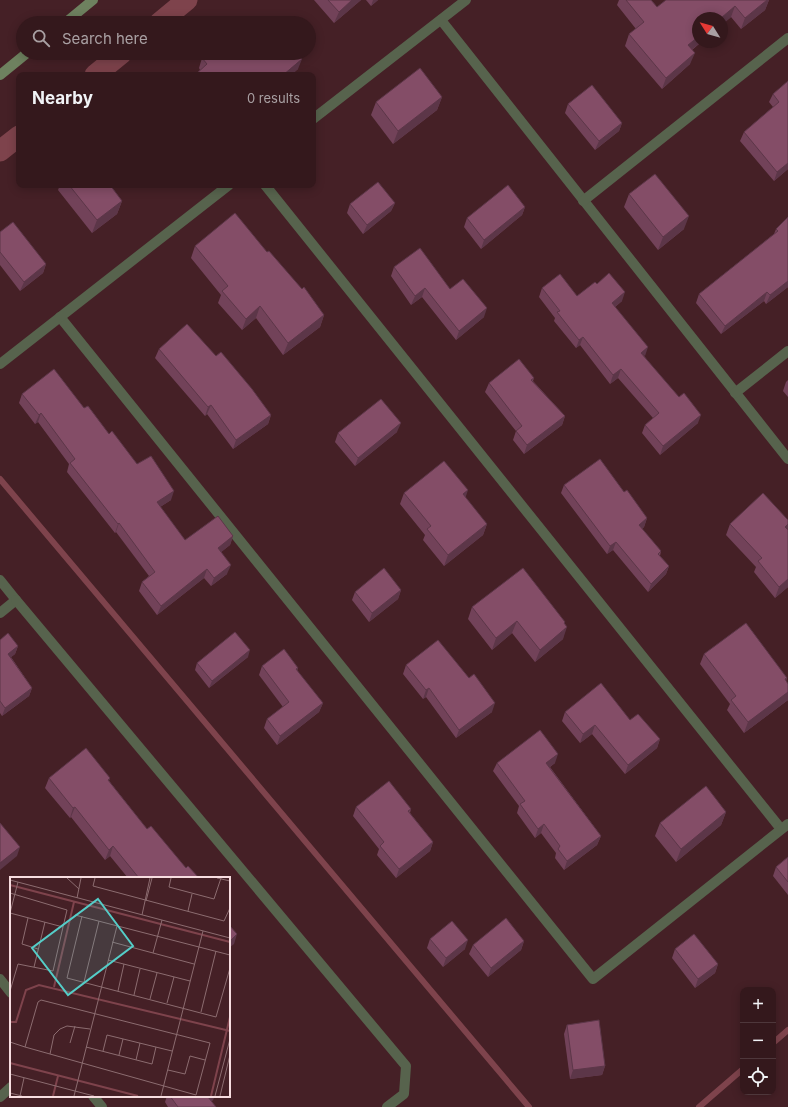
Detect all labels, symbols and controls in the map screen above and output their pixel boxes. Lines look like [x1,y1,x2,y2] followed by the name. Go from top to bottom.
[692,12,728,48] north arrow
[16,16,316,60] search box
[30,27,52,49] icon: search
[62,29,148,48] text: Search here
[32,88,93,108] text: Nearby
[247,90,300,106] text: 0 results
[10,877,230,1097] inset map
[740,987,776,1095] map controls
[740,987,776,1023] button: +
[740,1023,776,1059] button: −
[740,1059,776,1095] button: locate

